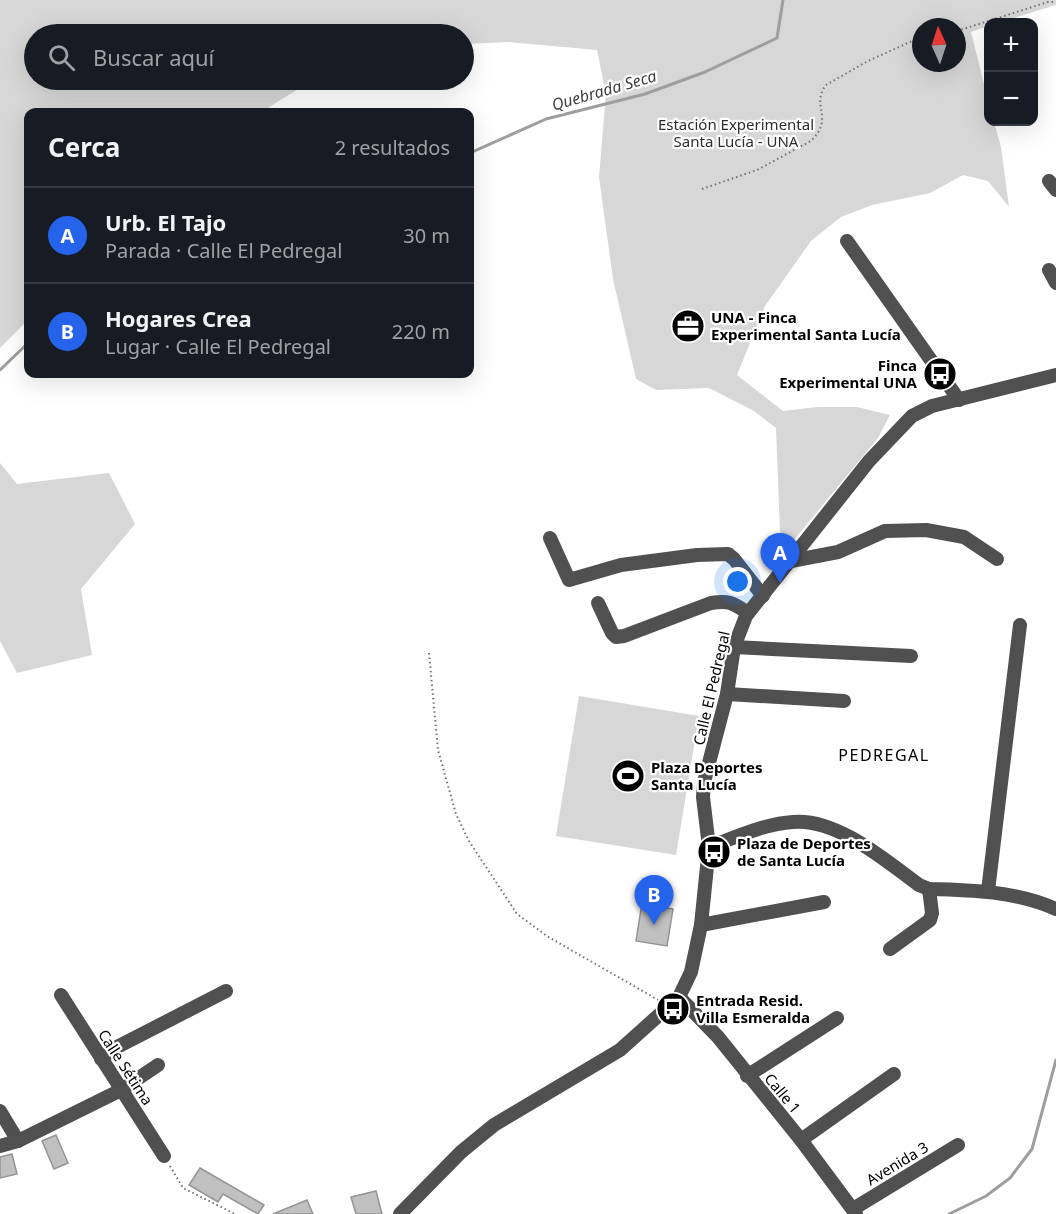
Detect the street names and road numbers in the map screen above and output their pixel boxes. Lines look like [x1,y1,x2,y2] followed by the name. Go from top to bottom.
[688,629,734,747] street label: Calle El Pedregal
[94,1025,158,1109] street label: Calle Sétima
[760,1069,806,1117] street label: Calle 1
[862,1137,932,1189] street label: Avenida 3

